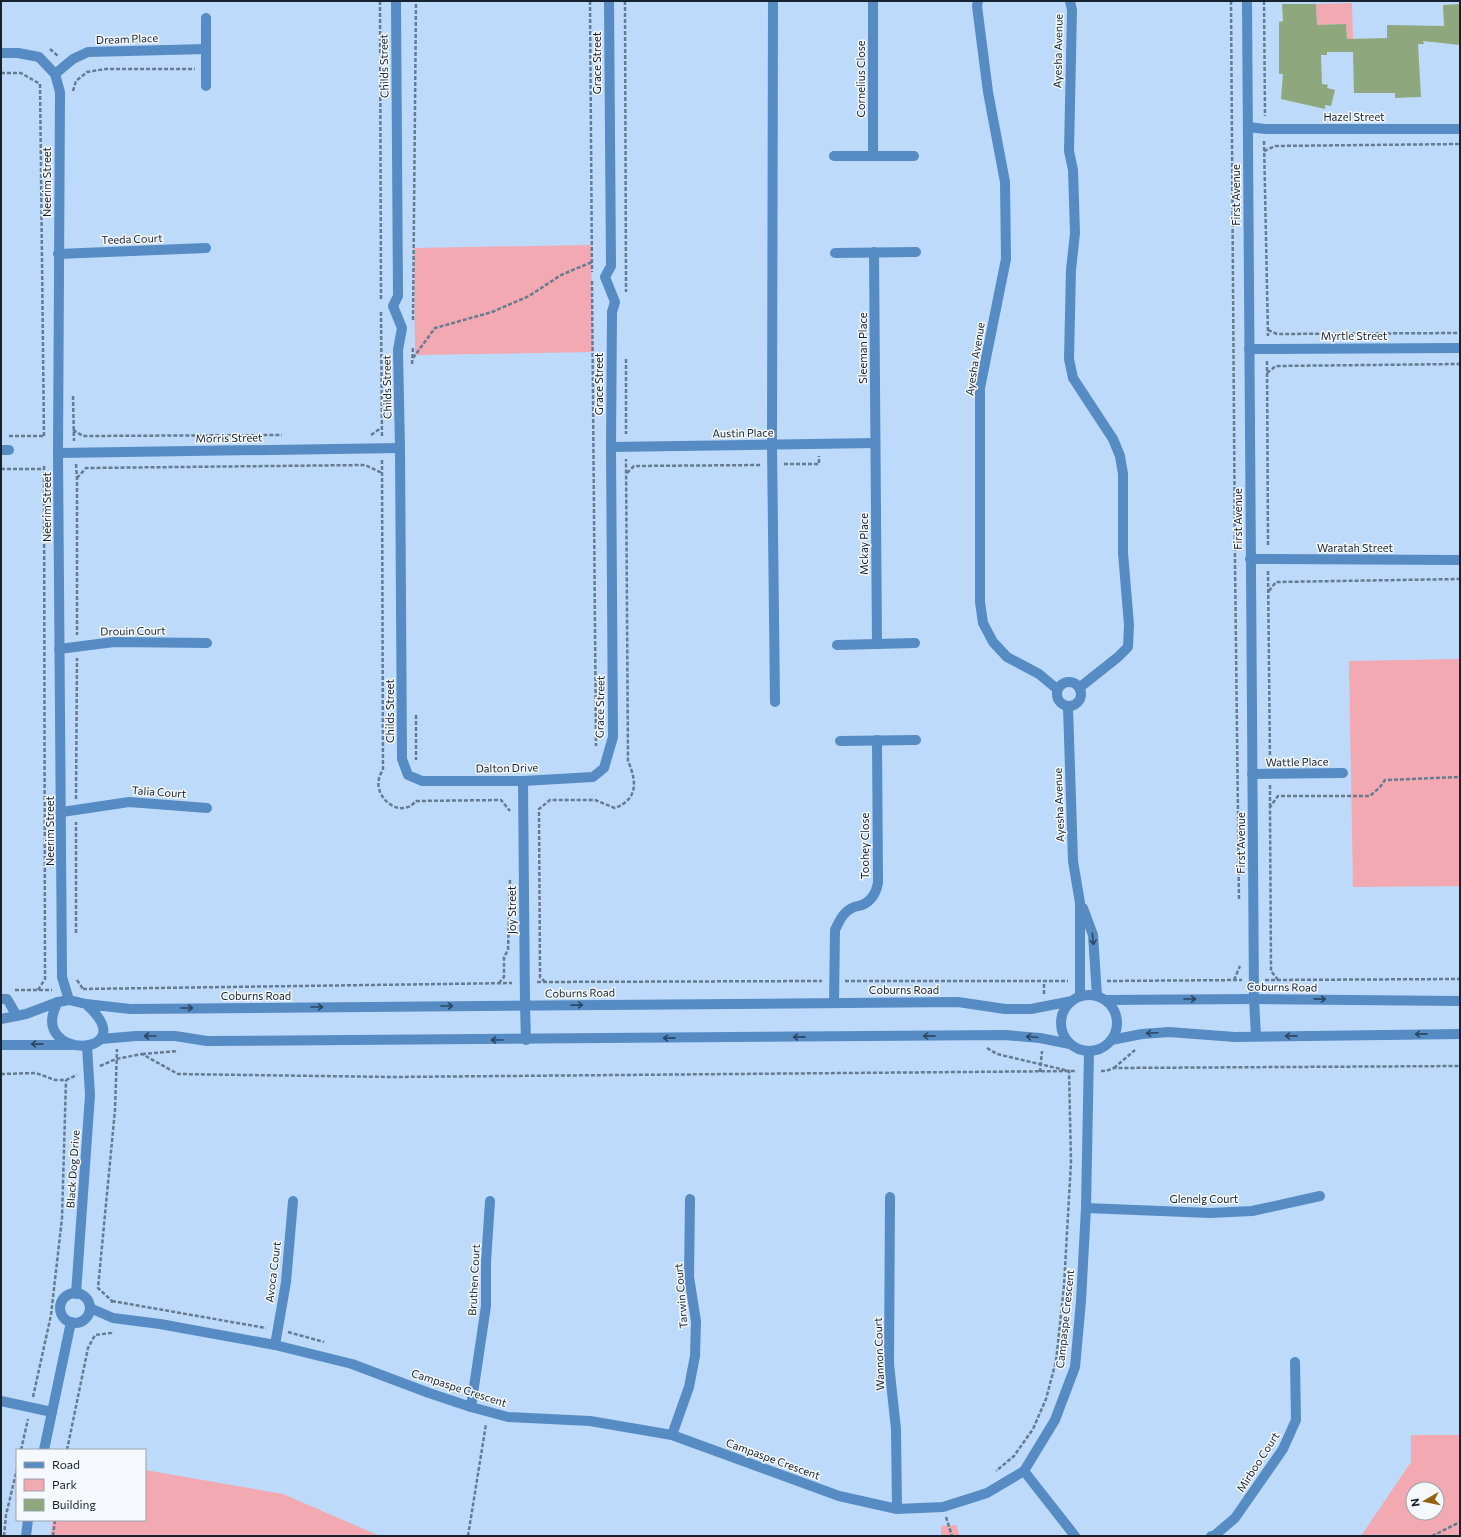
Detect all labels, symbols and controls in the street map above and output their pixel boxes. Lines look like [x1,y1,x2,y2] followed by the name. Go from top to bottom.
[1050,14,1065,88] street label: Ayesha Avenue
[96,31,159,46] street label: Dream Place
[590,31,603,94] street label: Grace Street
[376,33,391,98] street label: Childs Street
[854,40,867,118] street label: Cornelius Close
[1323,110,1385,123] street label: Hazel Street
[40,147,53,217] street label: Neerim Street
[1229,164,1242,226] street label: First Avenue
[101,231,163,246] street label: Teeda Court
[856,312,869,384] street label: Sleeman Place
[962,321,987,397] street label: Ayesha Avenue
[1321,329,1388,342] street label: Myrtle Street
[592,352,605,415] street label: Grace Street
[379,354,394,419] street label: Childs Street
[712,425,774,440] street label: Austin Place
[195,430,263,445] street label: Morris Street
[40,472,53,542] street label: Neerim Street
[1231,488,1244,550] street label: First Avenue
[857,513,870,575] street label: Mckay Place
[1317,541,1394,554] street label: Waratah Street
[100,623,166,638] street label: Drouin Court
[592,675,607,738] street label: Grace Street
[383,679,396,743] street label: Childs Street
[1265,754,1329,769] street label: Wattle Place
[476,760,539,775] street label: Dalton Drive
[1051,767,1066,842] street label: Ayesha Avenue
[131,783,187,800] street label: Talia Court
[43,796,56,866] street label: Neerim Street
[858,812,871,879] street label: Toohey Close
[1234,812,1247,874] street label: First Avenue
[505,885,519,934] street label: Joy Street
[1089,932,1097,945] one-way arrow
[1247,979,1317,994] street label: Coburns Road
[869,983,939,996] street label: Coburns Road
[545,985,615,1000] street label: Coburns Road
[221,989,291,1002] street label: Coburns Road
[1183,995,1196,1003] one-way arrow
[1313,996,1326,1003] one-way arrow
[570,1001,583,1009] one-way arrow
[440,1002,453,1010] one-way arrow
[310,1003,323,1011] one-way arrow
[180,1004,193,1012] one-way arrow
[1146,1030,1159,1037] one-way arrow
[1415,1030,1428,1038] one-way arrow
[144,1032,157,1040] one-way arrow
[923,1032,936,1040] one-way arrow
[1285,1032,1298,1040] one-way arrow
[793,1033,806,1041] one-way arrow
[663,1034,676,1042] one-way arrow
[1026,1034,1039,1041] one-way arrow
[491,1036,504,1044] one-way arrow
[31,1040,44,1048] one-way arrow
[63,1129,82,1209] street label: Black Dog Drive
[1170,1192,1239,1205] street label: Glenelg Court
[262,1240,283,1303] street label: Avoca Court
[465,1243,482,1316] street label: Bruthen Court
[671,1262,690,1329] street label: Tarwin Court
[1053,1268,1076,1369] street label: Campaspe Crescent
[871,1317,886,1391] street label: Wannon Court
[410,1366,509,1409] street label: Campaspe Crescent
[1233,1429,1282,1494] street label: Mirboo Court
[724,1435,822,1482] street label: Campaspe Crescent
[16,1449,146,1521] legend
[52,1457,80,1471] text: Road
[52,1477,78,1491] text: Park
[1405,1481,1445,1521] north arrow
[52,1497,96,1511] text: Building
[1408,1498,1422,1508] text: N

